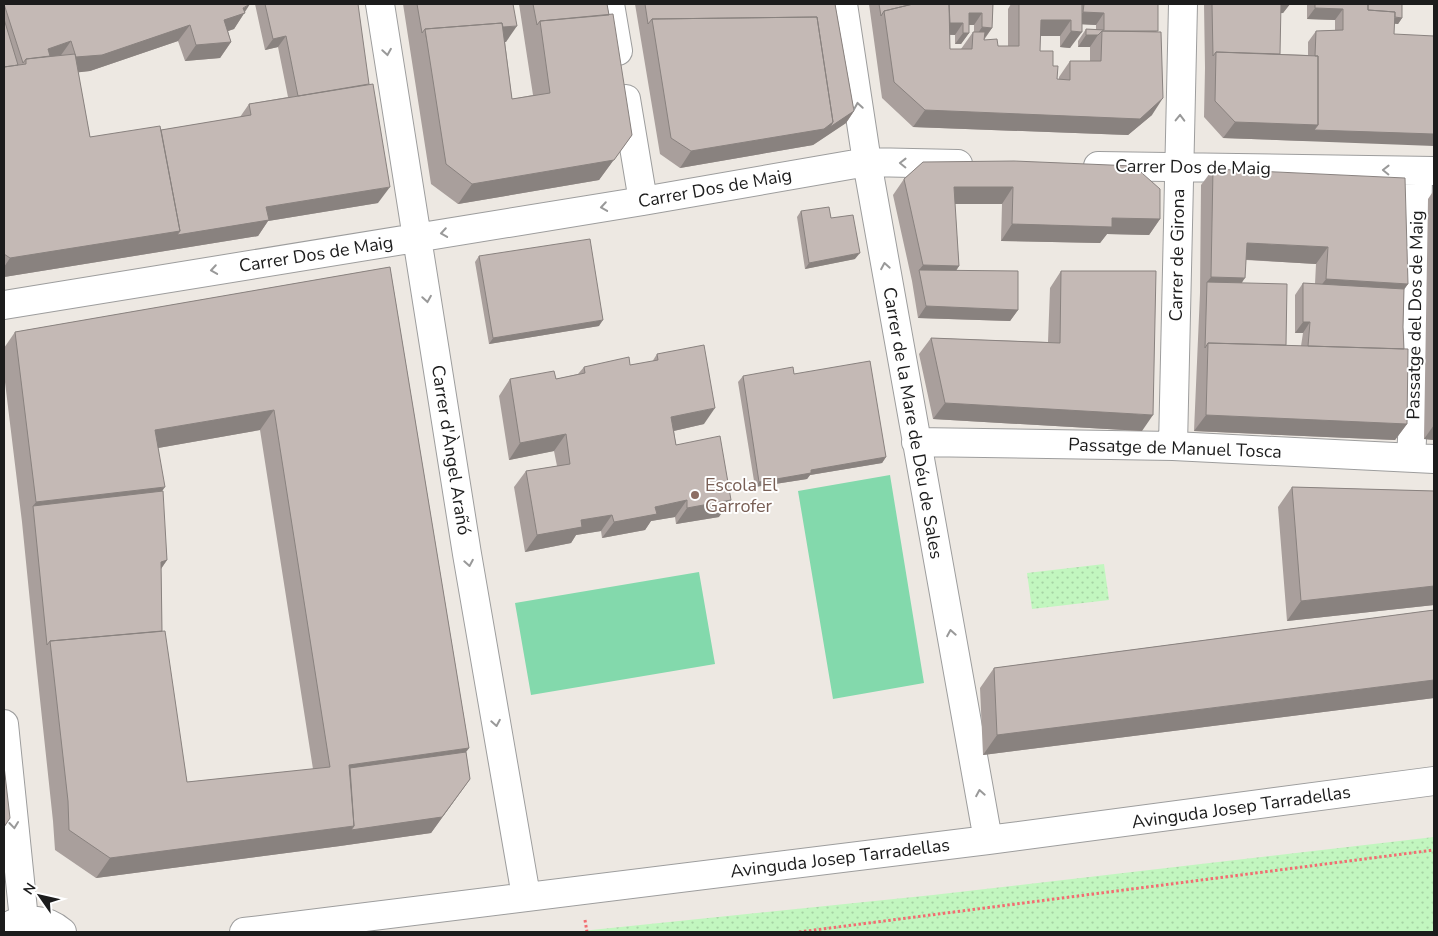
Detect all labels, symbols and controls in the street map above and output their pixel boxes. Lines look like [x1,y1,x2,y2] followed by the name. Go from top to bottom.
[382,48,392,56] one-way arrow
[853,101,864,109] one-way arrow
[1175,114,1185,122] one-way arrow
[1115,154,1271,180] street label: Carrer Dos de Maig
[898,158,906,168] one-way arrow
[636,163,794,213] street label: Carrer Dos de Maig
[1381,165,1389,176] one-way arrow
[1164,188,1190,322] street label: Carrer de Girona
[600,201,608,212] one-way arrow
[1401,210,1429,420] street label: Passatge del Dos de Maig
[439,227,447,238] one-way arrow
[237,230,395,278] street label: Carrer Dos de Maig
[880,262,891,270] one-way arrow
[210,265,218,275] one-way arrow
[877,285,949,561] street label: Carrer de la Mare de Déu de Sales
[421,295,432,303] one-way arrow
[426,363,476,537] street label: Carrer d'Àngel Arañó
[1068,432,1282,464] street label: Passatge de Manuel Tosca
[705,473,778,518] place label: Escola El Garrofer
[689,489,701,501] marker: Escola El Garrofer
[463,559,473,567] one-way arrow
[946,628,956,637] one-way arrow
[491,719,501,728] one-way arrow
[1130,780,1352,834] street label: Avinguda Josep Tarradellas
[975,788,985,797] one-way arrow
[8,821,19,829] one-way arrow
[729,833,951,883] street label: Avinguda Josep Tarradellas
[15,871,65,921] north arrow
[19,879,40,899] text: N

